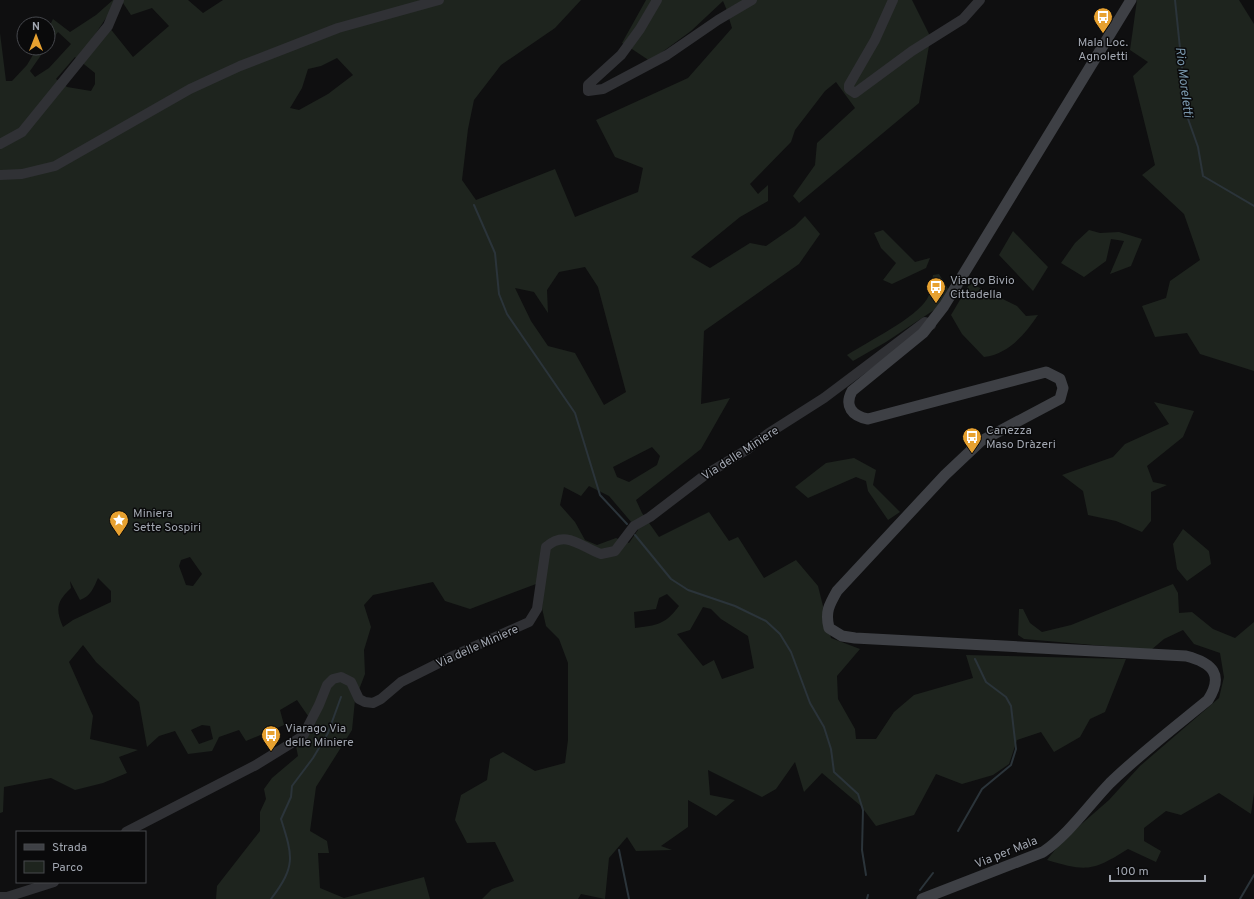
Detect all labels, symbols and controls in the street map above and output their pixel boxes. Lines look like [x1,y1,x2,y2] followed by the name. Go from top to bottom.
[1092,6,1114,34] bus stop icon: Mala Loc. Agnoletti
[16,16,56,56] north arrow
[32,20,40,34] text: N
[1078,35,1128,65] place label: Mala Loc. Agnoletti
[1171,46,1195,119] water label: Rio Moreletti
[950,273,1015,303] place label: Viargo Bivio Cittadella
[925,276,947,304] bus stop icon: Viargo Bivio Cittadella
[699,423,782,485] street label: Via delle Miniere
[986,423,1056,453] place label: Canezza Maso Dràzeri
[961,426,983,454] bus stop icon: Canezza Maso Dràzeri
[133,506,201,536] place label: Miniera Sette Sospiri
[108,509,130,537] place icon: Miniera Sette Sospiri
[434,622,521,672] street label: Via delle Miniere
[285,721,354,751] place label: Viarago Via delle Miniere
[260,724,282,752] bus stop icon: Viarago Via delle Miniere
[16,831,146,883] legend
[973,833,1040,873] street label: Via per Mala
[52,840,87,856] text: Strada
[1110,857,1205,883] scale bar
[52,860,83,876] text: Parco
[1116,864,1149,880] text: 100 m

